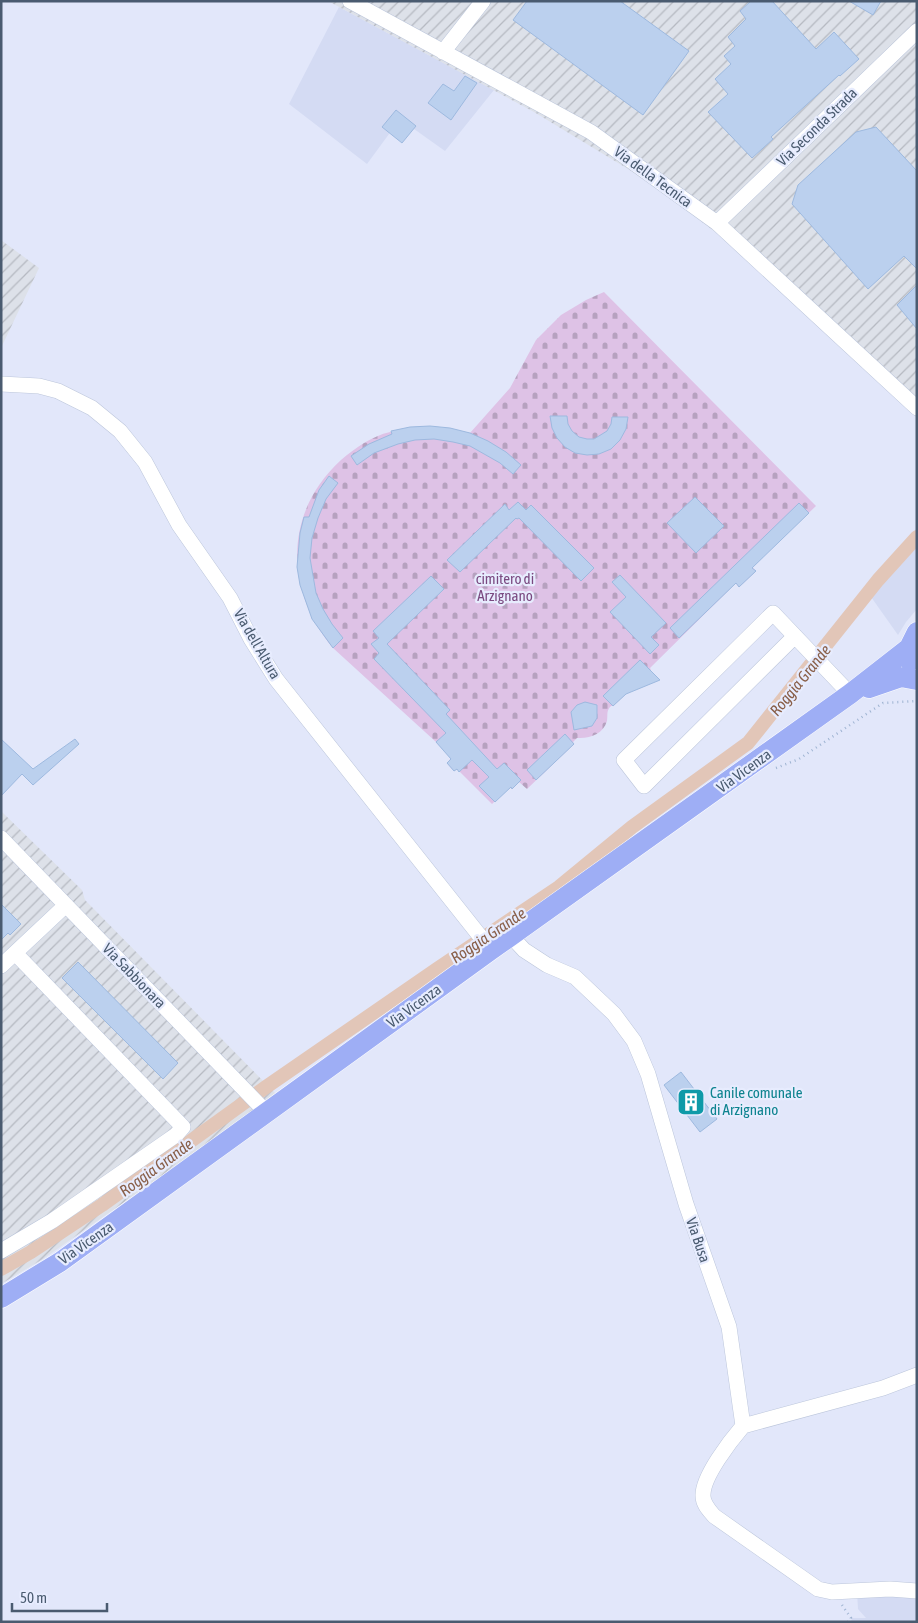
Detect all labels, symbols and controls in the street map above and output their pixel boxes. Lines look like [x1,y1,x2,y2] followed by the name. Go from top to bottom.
[773,84,860,169] street label: Via Seconda Strada
[611,143,696,211] street label: Via della Tecnica
[476,570,534,604] park label: cimitero di Arzignano
[231,606,284,682] street label: Via dell'Altura
[766,641,835,720] water label: Roggia Grande
[713,745,774,796] street label: Via Vicenza
[447,903,529,967] water label: Roggia Grande
[99,940,169,1011] street label: Via Sabbionara
[383,980,444,1031] street label: Via Vicenza
[710,1084,803,1118] place label: Canile comunale di Arzignano
[676,1087,706,1117] building icon: Canile comunale di Arzignano
[116,1134,197,1200] water label: Roggia Grande
[683,1215,714,1265] street label: Via Busa
[55,1218,116,1268] street label: Via Vicenza
[12,1580,108,1612] scale bar
[20,1589,47,1606] text: 50 m

